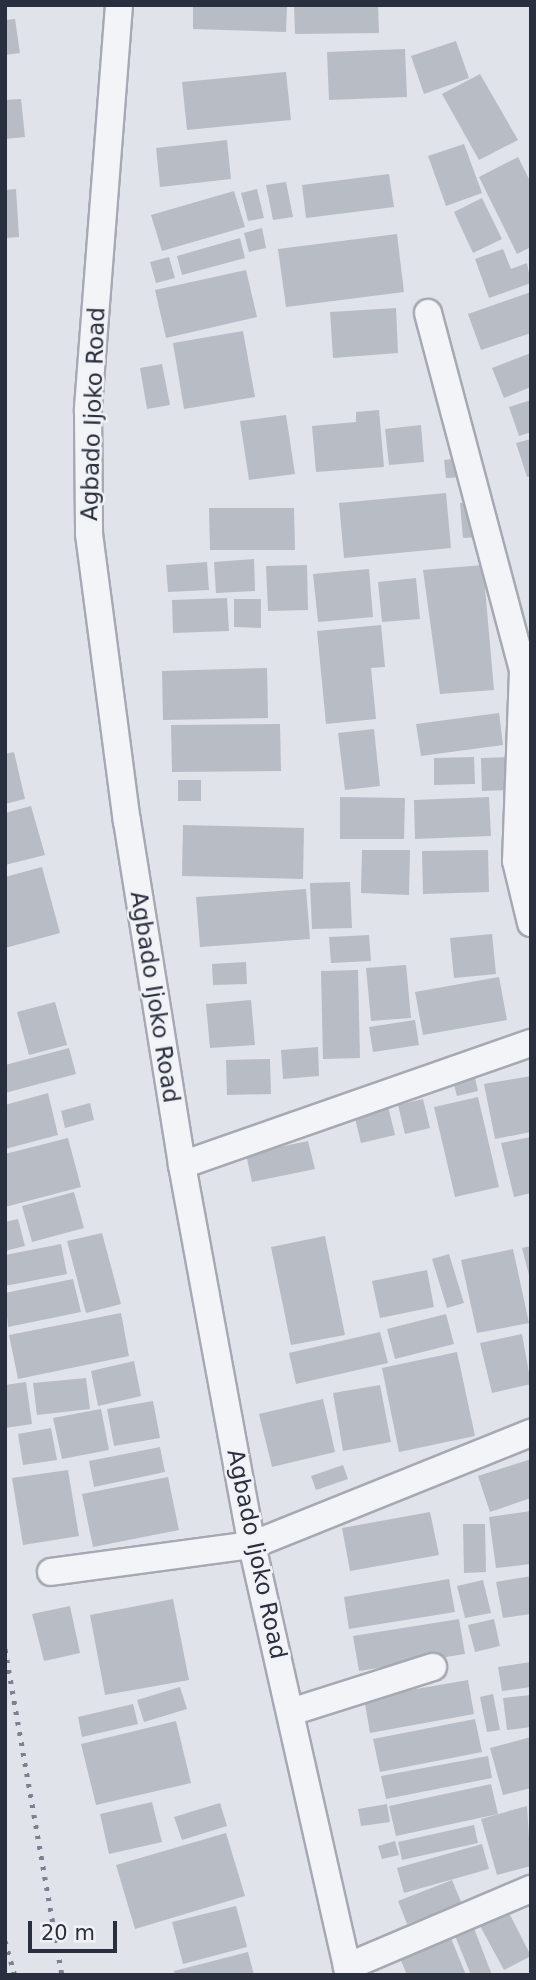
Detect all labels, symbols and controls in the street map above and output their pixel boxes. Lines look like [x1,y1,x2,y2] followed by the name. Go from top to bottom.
[75,307,111,521] street label: Agbado Ijoko Road
[125,889,185,1105] street label: Agbado Ijoko Road
[221,1447,293,1661] street label: Agbado Ijoko Road
[32,1906,121,1950] scale bar
[41,1921,95,1945] text: 20 m

